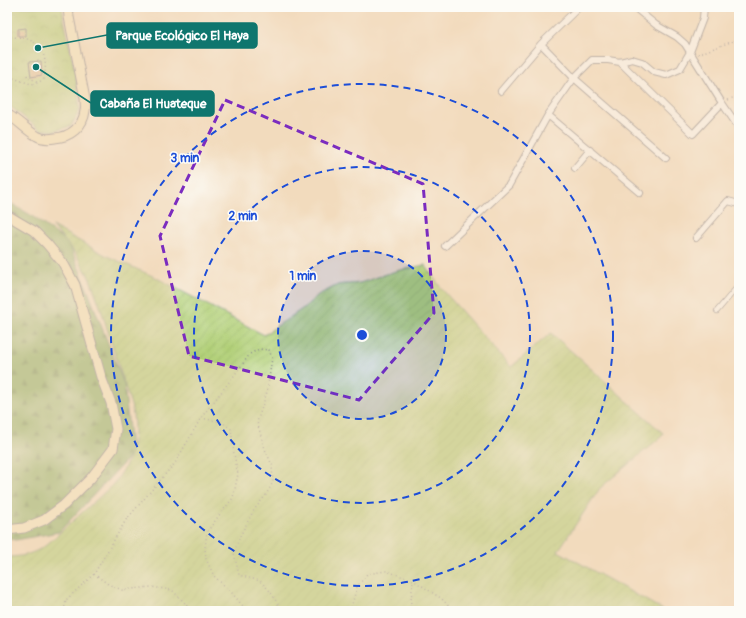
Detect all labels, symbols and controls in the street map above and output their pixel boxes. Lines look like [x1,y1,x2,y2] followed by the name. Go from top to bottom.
[107,23,257,48] callout: Parque Ecológico El Haya
[115,28,249,44] text: Parque Ecológico El Haya
[91,91,214,116] callout: Cabaña El Huateque
[100,96,207,112] text: Cabaña El Huateque
[171,151,200,166] text: 3 min
[229,209,258,224] text: 2 min
[290,269,317,284] text: 1 min
[355,328,369,342] centre of rings

